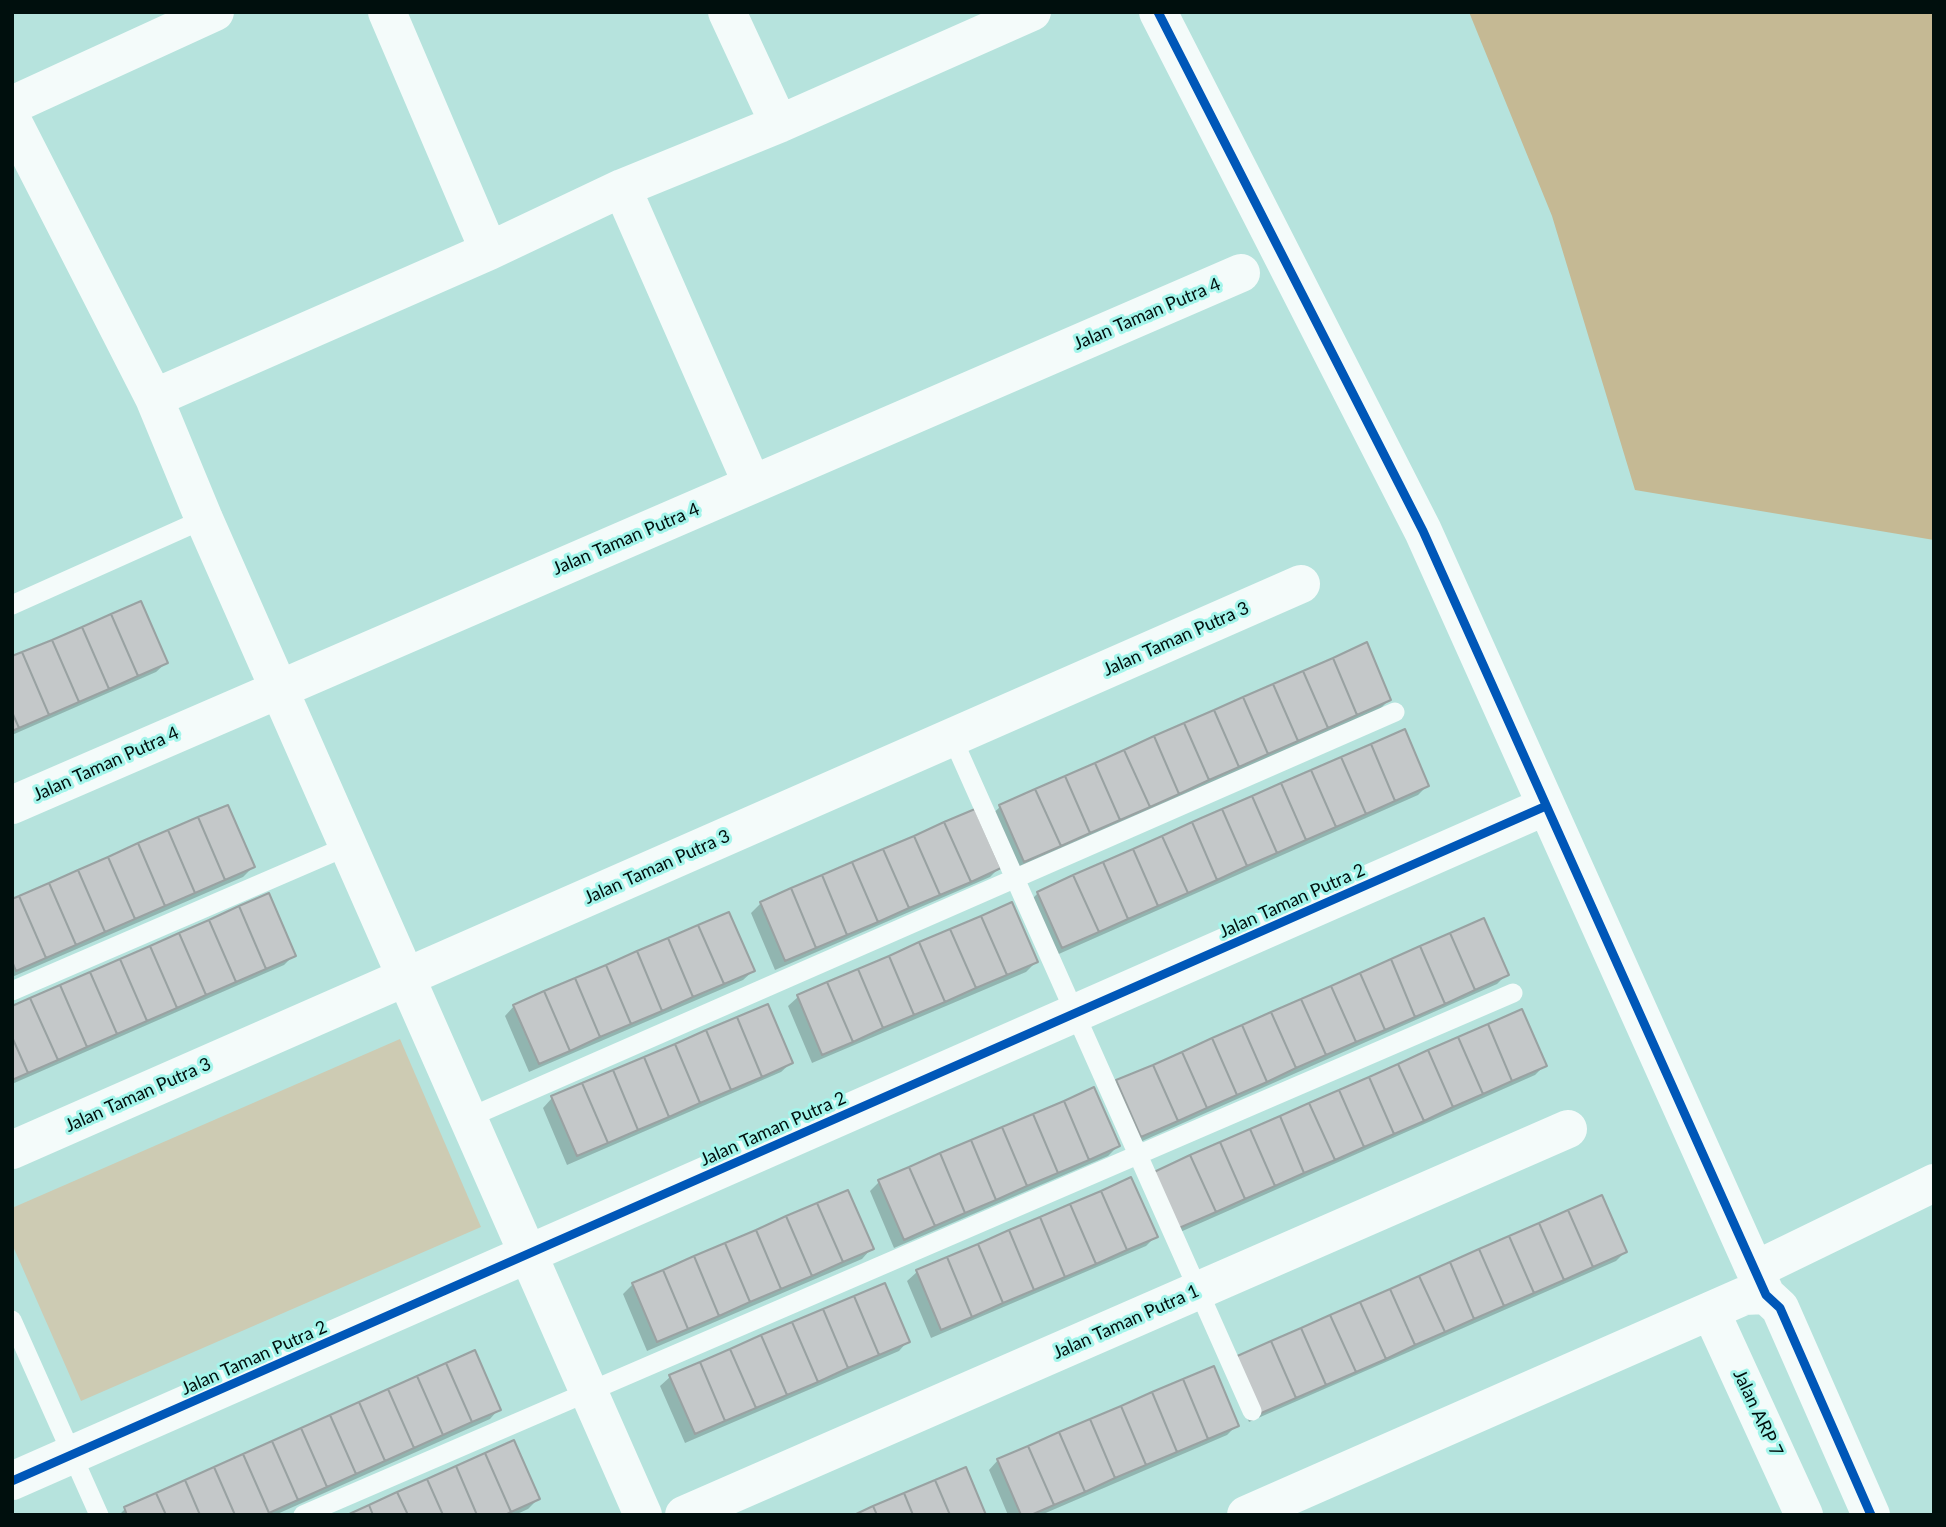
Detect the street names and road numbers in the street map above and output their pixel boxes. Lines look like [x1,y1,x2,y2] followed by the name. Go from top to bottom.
[1070,273,1224,355] street label: Jalan Taman Putra 4
[549,498,703,580] street label: Jalan Taman Putra 4
[1100,597,1252,681] street label: Jalan Taman Putra 3
[30,722,182,806] street label: Jalan Taman Putra 4
[581,825,733,909] street label: Jalan Taman Putra 3
[1216,859,1368,943] street label: Jalan Taman Putra 2
[62,1053,214,1137] street label: Jalan Taman Putra 3
[697,1087,849,1171] street label: Jalan Taman Putra 2
[1050,1280,1202,1364] street label: Jalan Taman Putra 1
[178,1316,330,1400] street label: Jalan Taman Putra 2
[1728,1366,1788,1460] street label: Jalan ARP 7

